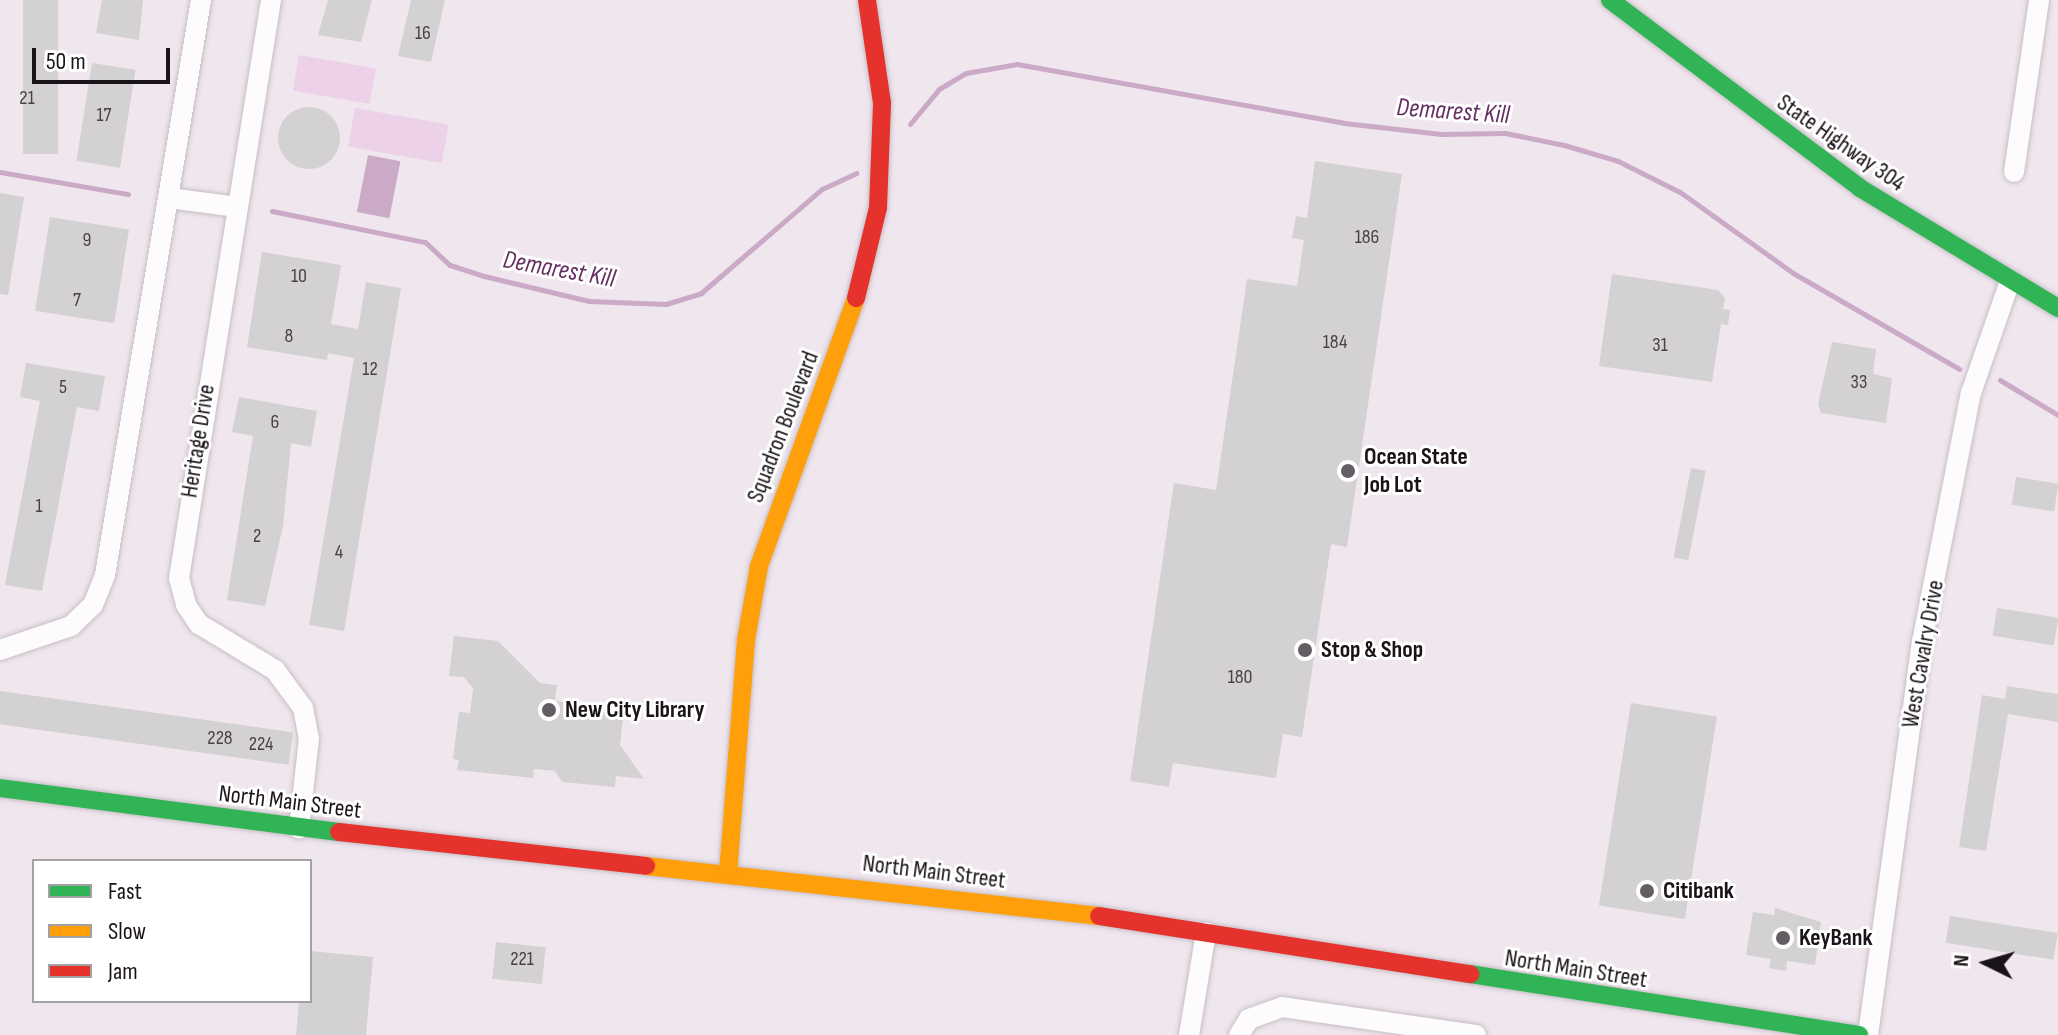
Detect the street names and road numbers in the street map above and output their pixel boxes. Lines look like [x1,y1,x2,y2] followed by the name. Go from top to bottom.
[1771,88,1911,198] street label: State Highway 304
[741,347,825,507] street label: Squadron Boulevard
[175,382,221,500] street label: Heritage Drive
[1896,578,1950,730] street label: West Cavalry Drive
[217,779,363,825] street label: North Main Street
[861,849,1007,895] street label: North Main Street
[1503,944,1649,994] street label: North Main Street

